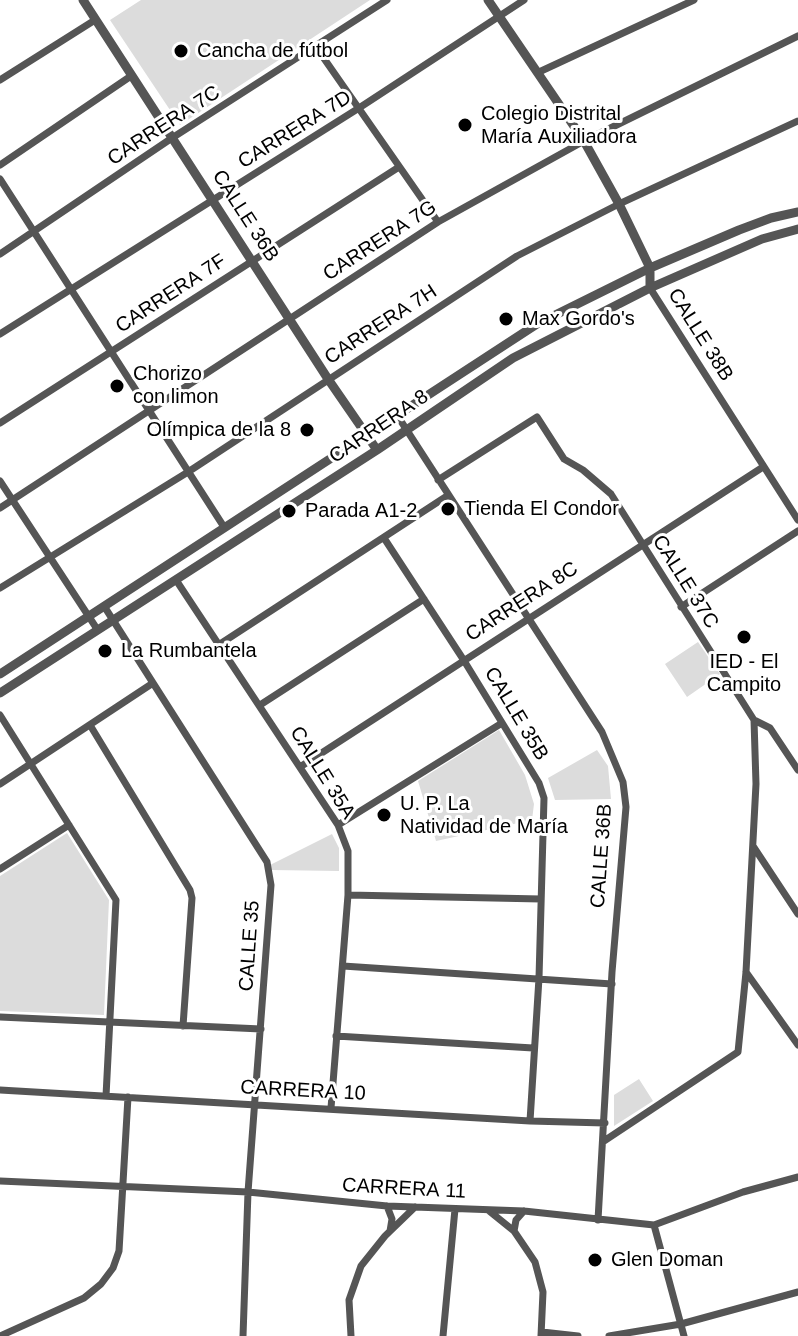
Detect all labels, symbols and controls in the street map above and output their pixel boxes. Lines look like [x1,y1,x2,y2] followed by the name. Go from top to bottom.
[197,39,348,63] place label: Cancha de fútbol
[172,42,190,60] marker: Cancha de fútbol
[103,81,225,171] street label: CARRERA 7C
[234,86,356,174] street label: CARRERA 7D
[481,102,637,149] place label: Colegio Distrital María Auxiliadora
[456,116,474,134] marker: Colegio Distrital María Auxiliadora
[206,166,284,266] street label: CALLE 36B
[319,196,441,286] street label: CARRERA 7G
[111,249,231,339] street label: CARRERA 7F
[320,280,442,370] street label: CARRERA 7H
[662,284,738,386] street label: CALLE 38B
[522,307,635,331] place label: Max Gordo's
[497,310,515,328] marker: Max Gordo's
[133,362,219,409] place label: Chorizo con limon
[108,377,126,395] marker: Chorizo con limon
[325,385,433,469] street label: CARRERA 8
[146,418,291,442] place label: Olímpica de la 8
[298,421,316,439] marker: Olímpica de la 8
[464,497,619,521] place label: Tienda El Condor
[305,499,417,523] place label: Parada A1-2
[439,500,457,518] marker: Tienda El Condor
[280,502,298,520] marker: Parada A1-2
[647,531,723,633] street label: CALLE 37C
[461,557,583,647] street label: CARRERA 8C
[735,628,753,646] marker: IED - El Campito
[121,639,257,663] place label: La Rumbantela
[96,642,114,660] marker: La Rumbantela
[707,650,781,697] place label: IED - El Campito
[479,663,553,765] street label: CALLE 35B
[284,722,360,824] street label: CALLE 35A
[400,792,568,839] place label: U. P. La Natividad de María
[586,803,618,909] street label: CALLE 36B
[375,806,393,824] marker: U. P. La Natividad de María
[235,900,265,992] street label: CALLE 35
[240,1076,366,1106] street label: CARRERA 10
[341,1174,467,1204] street label: CARRERA 11
[611,1248,723,1272] place label: Glen Doman
[586,1251,604,1269] marker: Glen Doman

